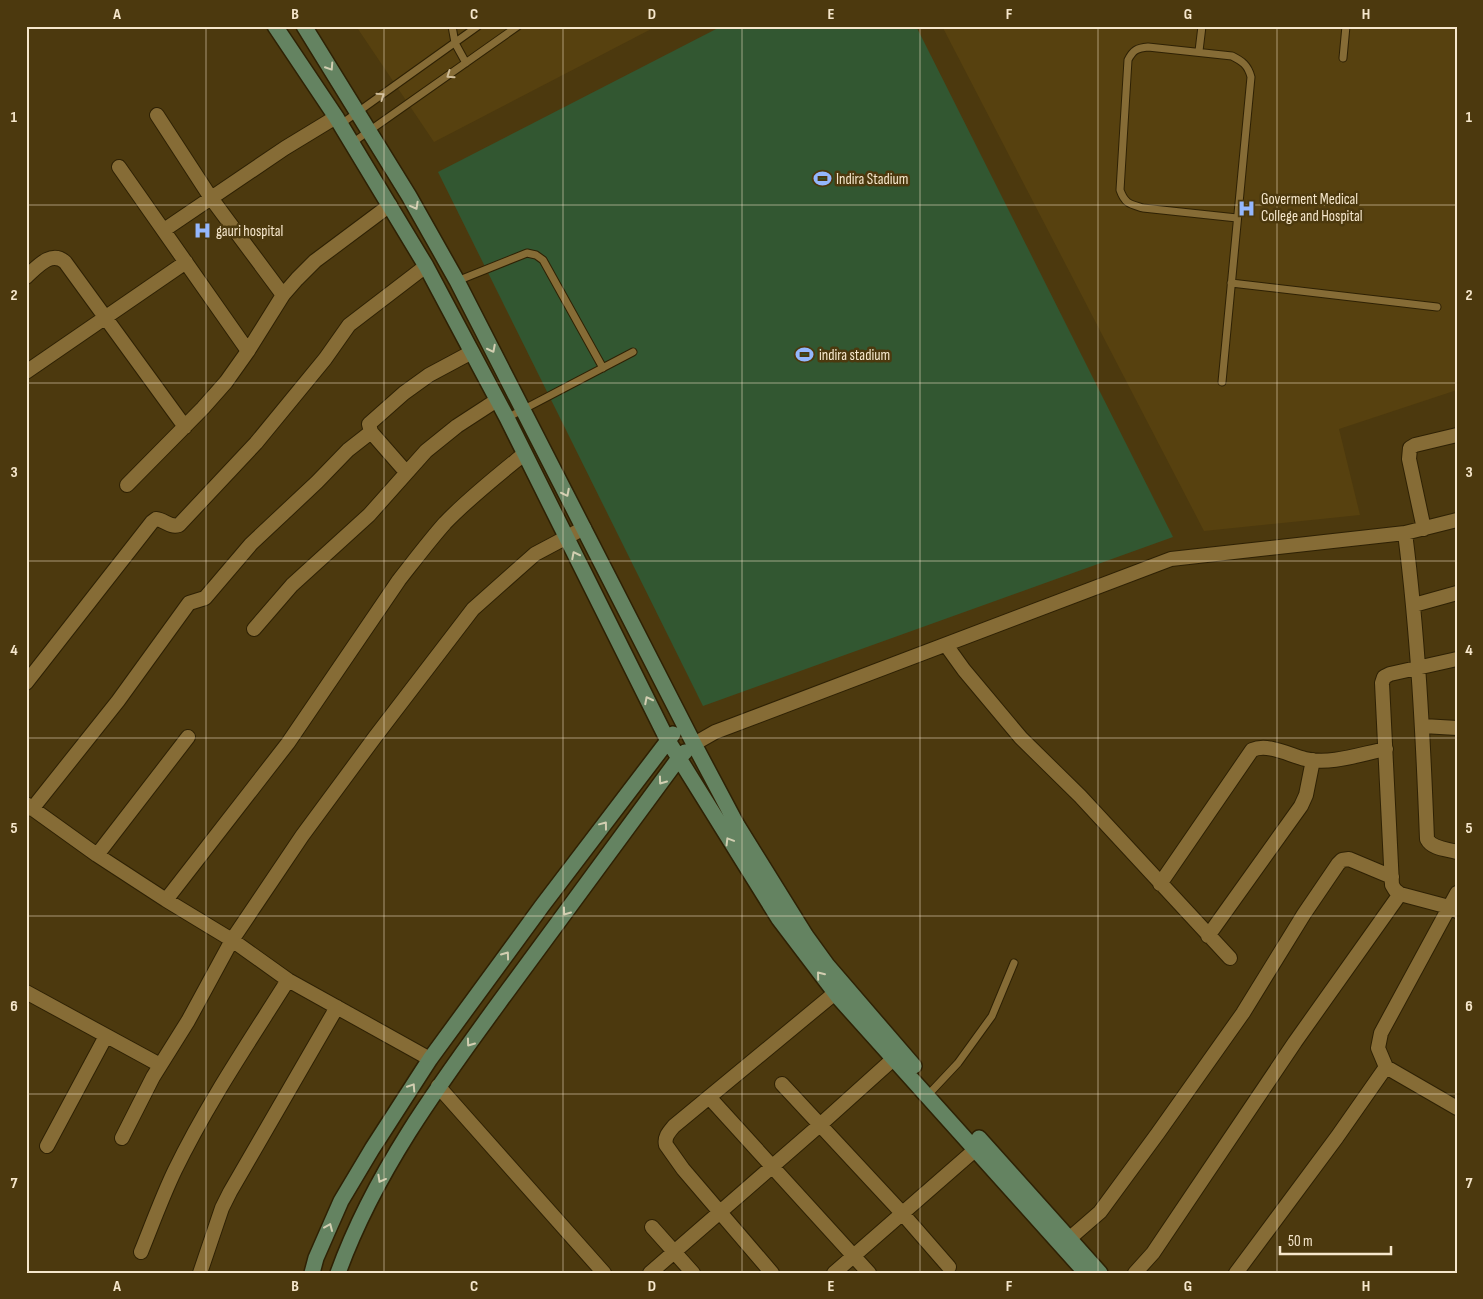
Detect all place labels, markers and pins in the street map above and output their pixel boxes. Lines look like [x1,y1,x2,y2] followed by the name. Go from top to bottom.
[812,169,832,189] sports icon: Indira Stadium
[836,170,908,189] place label: Indira Stadium
[1261,190,1362,226] place label: Goverment Medical College and Hospital
[1237,198,1257,218] hospital icon: Goverment Medical College and Hospital
[192,221,212,241] hospital icon: gauri hospital
[216,222,283,241] place label: gauri hospital
[795,345,815,365] sports icon: indira stadium
[819,346,890,365] place label: indira stadium

